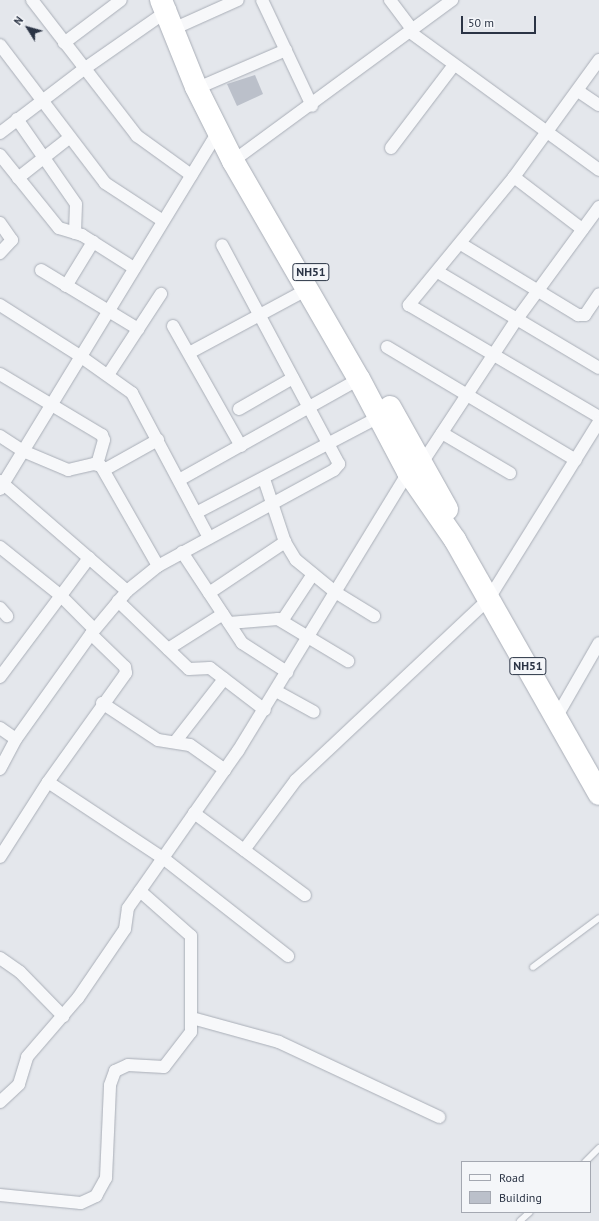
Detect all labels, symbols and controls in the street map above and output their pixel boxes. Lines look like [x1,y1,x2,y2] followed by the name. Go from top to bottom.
[8,8,48,48] north arrow
[463,8,538,34] scale bar
[11,14,26,28] text: N
[468,15,494,30] text: 50 m
[292,262,330,282] road number: NH51
[509,656,547,676] road number: NH51
[461,1161,591,1213] legend
[499,1170,524,1185] text: Road
[499,1190,542,1205] text: Building

